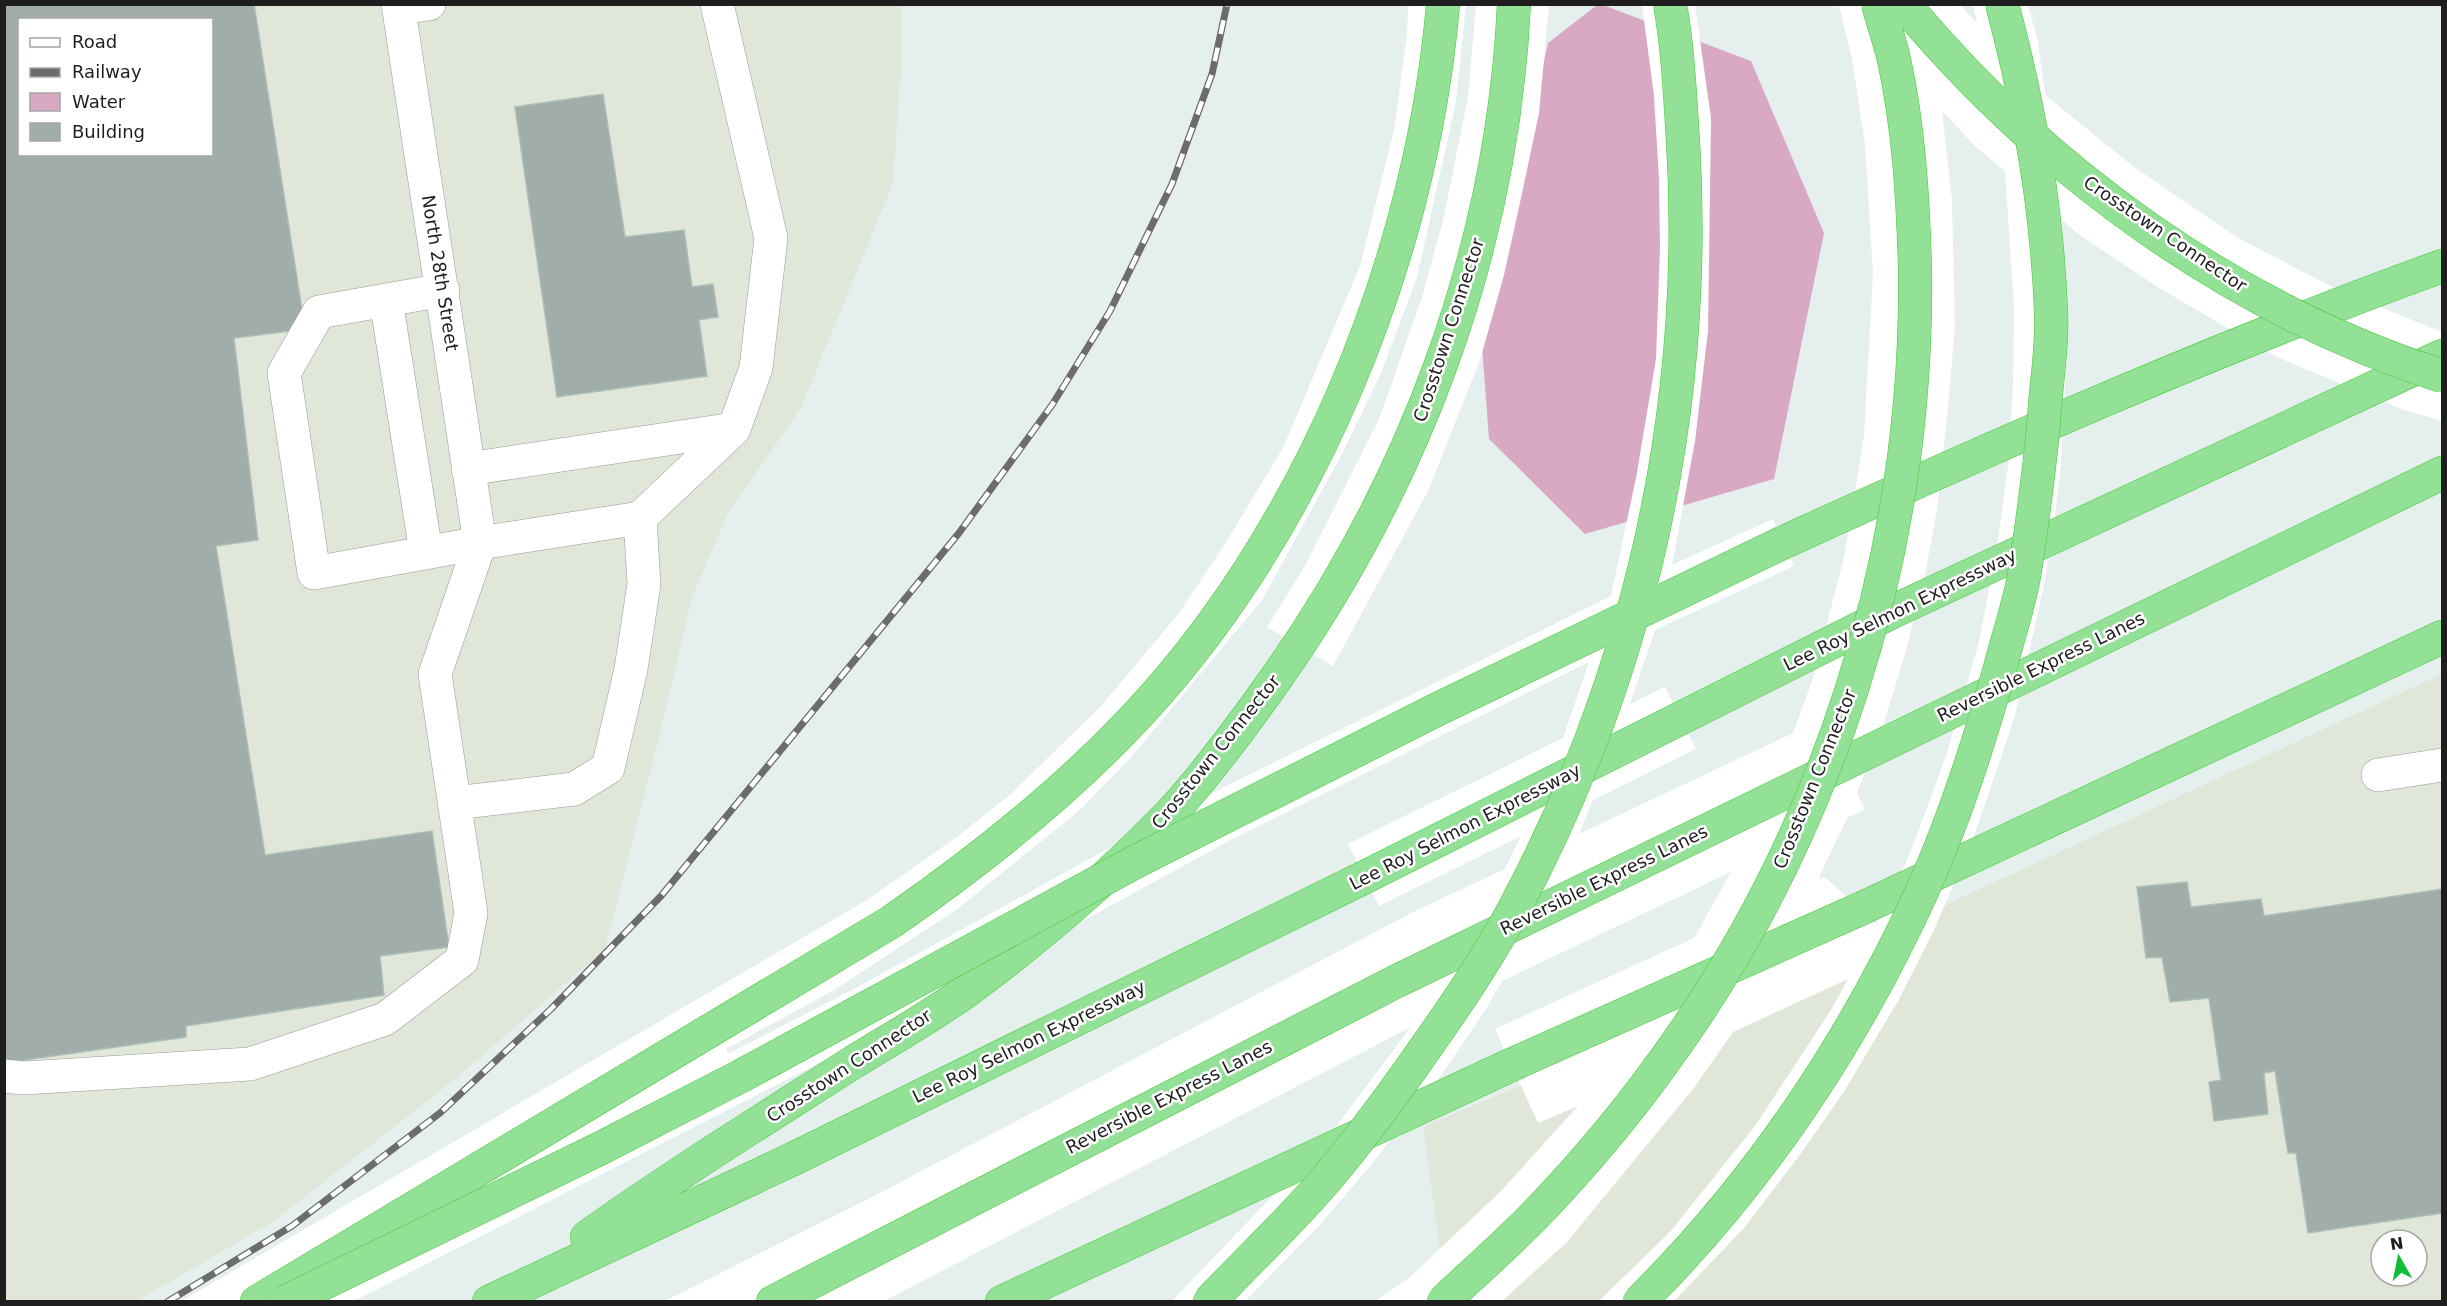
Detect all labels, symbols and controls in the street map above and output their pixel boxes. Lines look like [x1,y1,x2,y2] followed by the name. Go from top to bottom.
[18,18,213,156] legend
[72,31,117,52] text: Road
[72,61,142,82] text: Railway
[72,91,126,112] text: Water
[72,121,145,142] text: Building
[2080,171,2251,296] street label: Crosstown Connector
[418,193,463,353] street label: North 28th Street
[1409,235,1488,424] street label: Crosstown Connector
[1780,544,2020,675] street label: Lee Roy Selmon Expressway
[1934,607,2148,726] street label: Reversible Express Lanes
[1147,670,1285,833] street label: Crosstown Connector
[1769,685,1860,872] street label: Crosstown Connector
[1346,759,1584,894] street label: Lee Roy Selmon Expressway
[1497,820,1711,939] street label: Reversible Express Lanes
[909,976,1149,1107] street label: Lee Roy Selmon Expressway
[762,1004,936,1127] street label: Crosstown Connector
[1062,1035,1275,1158] street label: Reversible Express Lanes
[2369,1228,2429,1288] north arrow
[2389,1233,2405,1254] text: N

